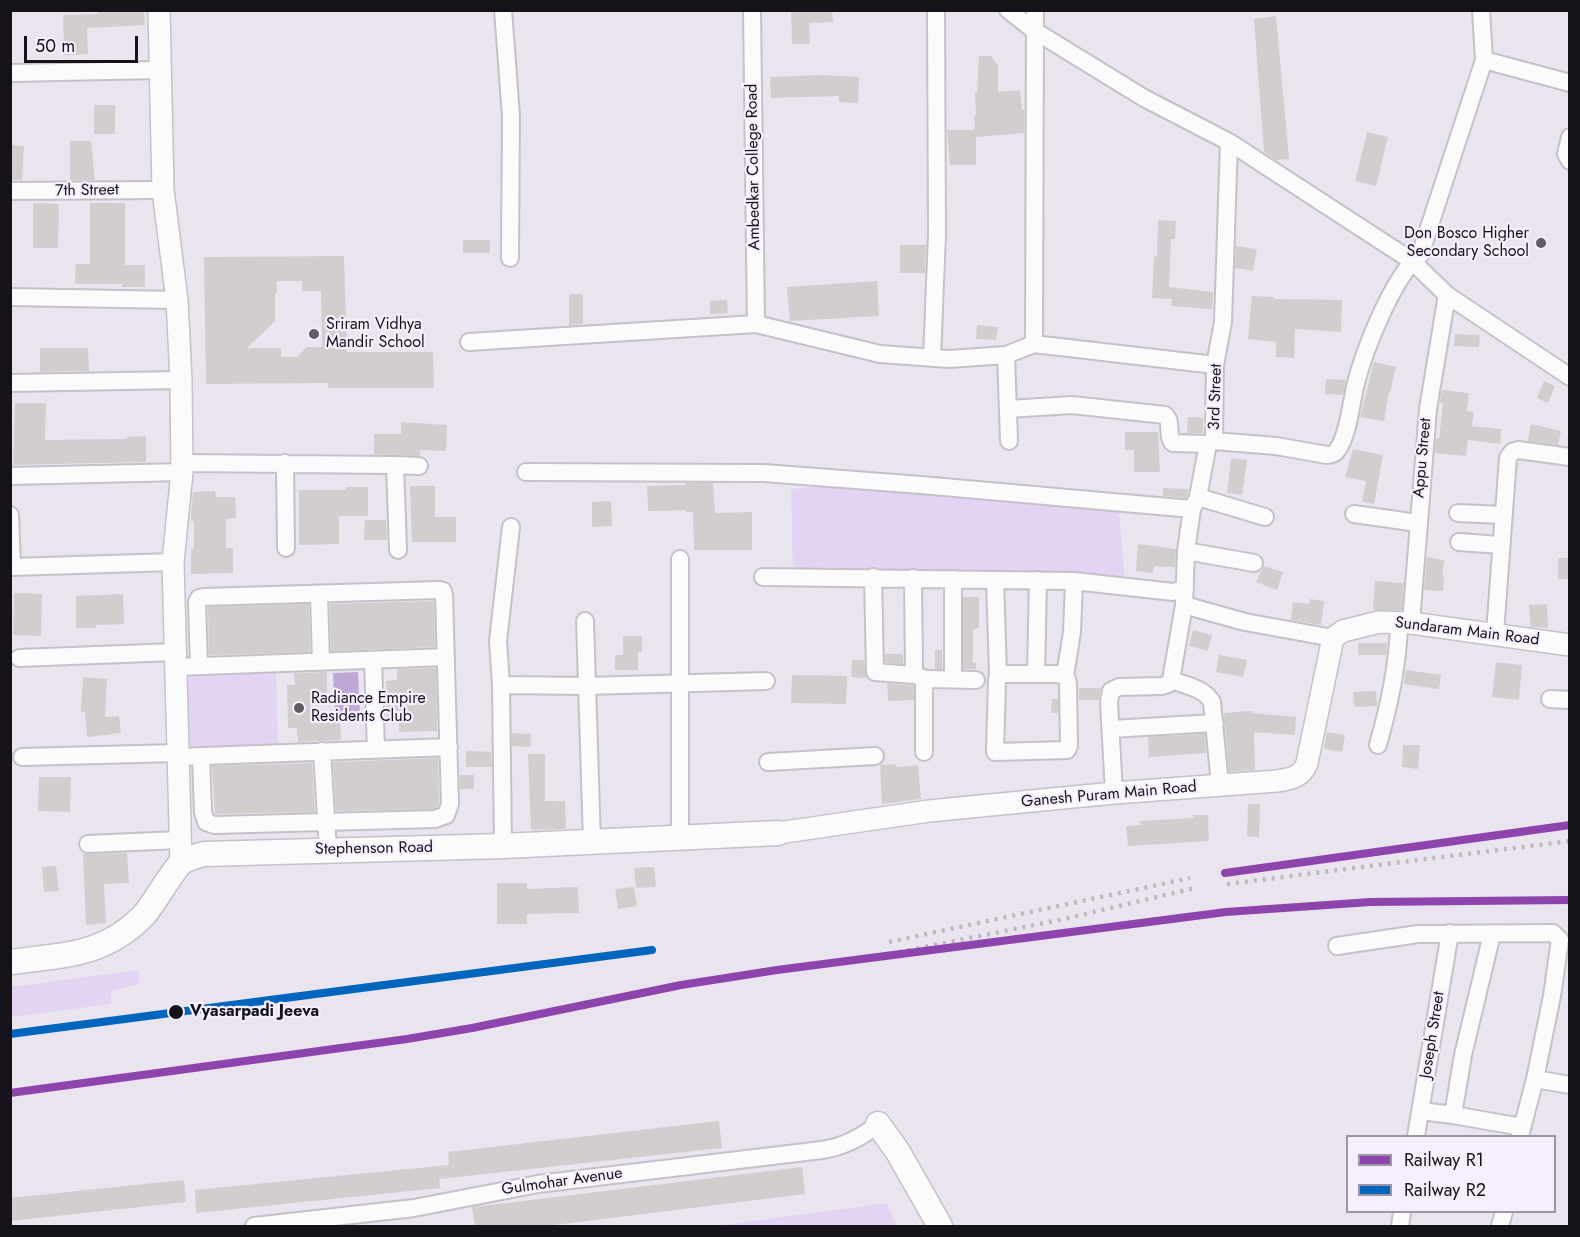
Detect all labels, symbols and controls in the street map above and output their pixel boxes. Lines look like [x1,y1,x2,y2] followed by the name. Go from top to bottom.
[27,24,141,62] scale bar
[35,33,75,59] text: 50 m
[743,84,765,250] street label: Ambedkar College Road
[55,181,119,201] street label: 7th Street
[1404,224,1529,262] place label: Don Bosco Higher Secondary School
[1534,236,1548,250] marker: Don Bosco Higher Secondary School
[326,315,425,353] place label: Sriram Vidhya Mandir School
[307,327,321,341] marker: Sriram Vidhya Mandir School
[1205,364,1227,430] street label: 3rd Street
[1410,417,1436,499] street label: Appu Street
[1394,614,1540,650] street label: Sundaram Main Road
[311,689,426,727] place label: Radiance Empire Residents Club
[292,701,306,715] marker: Radiance Empire Residents Club
[1020,778,1198,812] street label: Ganesh Puram Main Road
[315,838,433,860] street label: Stephenson Road
[1417,990,1449,1080] street label: Joseph Street
[190,1002,319,1022] place label: Vyasarpadi Jeeva
[167,1003,185,1021] marker: Vyasarpadi Jeeva
[1346,1135,1556,1213] legend
[1404,1147,1484,1173] text: Railway R1
[500,1164,624,1200] street label: Gulmohar Avenue
[1404,1177,1486,1203] text: Railway R2

